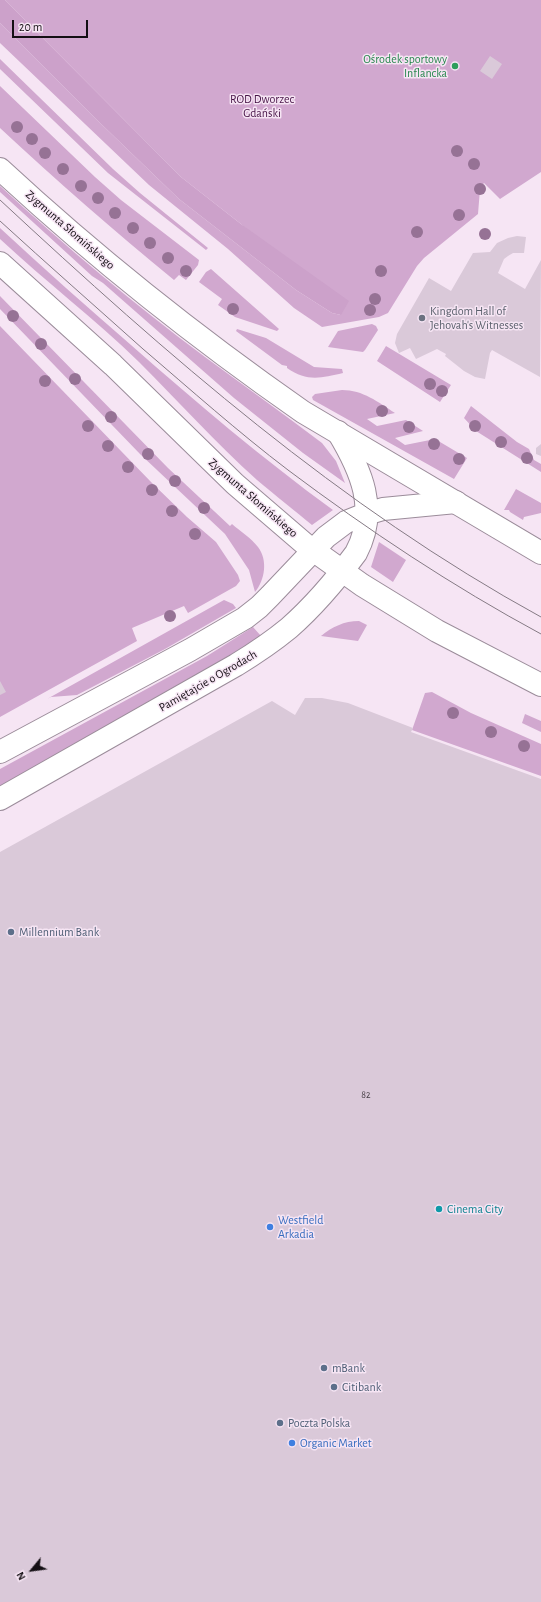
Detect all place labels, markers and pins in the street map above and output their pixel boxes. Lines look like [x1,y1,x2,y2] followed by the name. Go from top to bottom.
[363,52,447,80] place label: Ośrodek sportowy Inflancka
[450,61,460,71] marker: Ośrodek sportowy Inflancka
[430,304,523,332] place label: Kingdom Hall of Jehovah's Witnesses
[417,313,427,323] marker: Kingdom Hall of Jehovah's Witnesses
[19,925,99,939] place label: Millennium Bank
[6,927,16,937] marker: Millennium Bank
[447,1202,503,1216] place label: Cinema City
[434,1204,444,1214] marker: Cinema City
[278,1213,323,1241] place label: Westfield Arkadia
[265,1222,275,1232] marker: Westfield Arkadia
[332,1361,365,1375] place label: mBank
[319,1363,329,1373] marker: mBank
[342,1380,381,1394] place label: Citibank
[329,1382,339,1392] marker: Citibank
[288,1416,350,1430] place label: Poczta Polska
[275,1418,285,1428] marker: Poczta Polska
[300,1436,372,1450] place label: Organic Market
[287,1438,297,1448] marker: Organic Market

